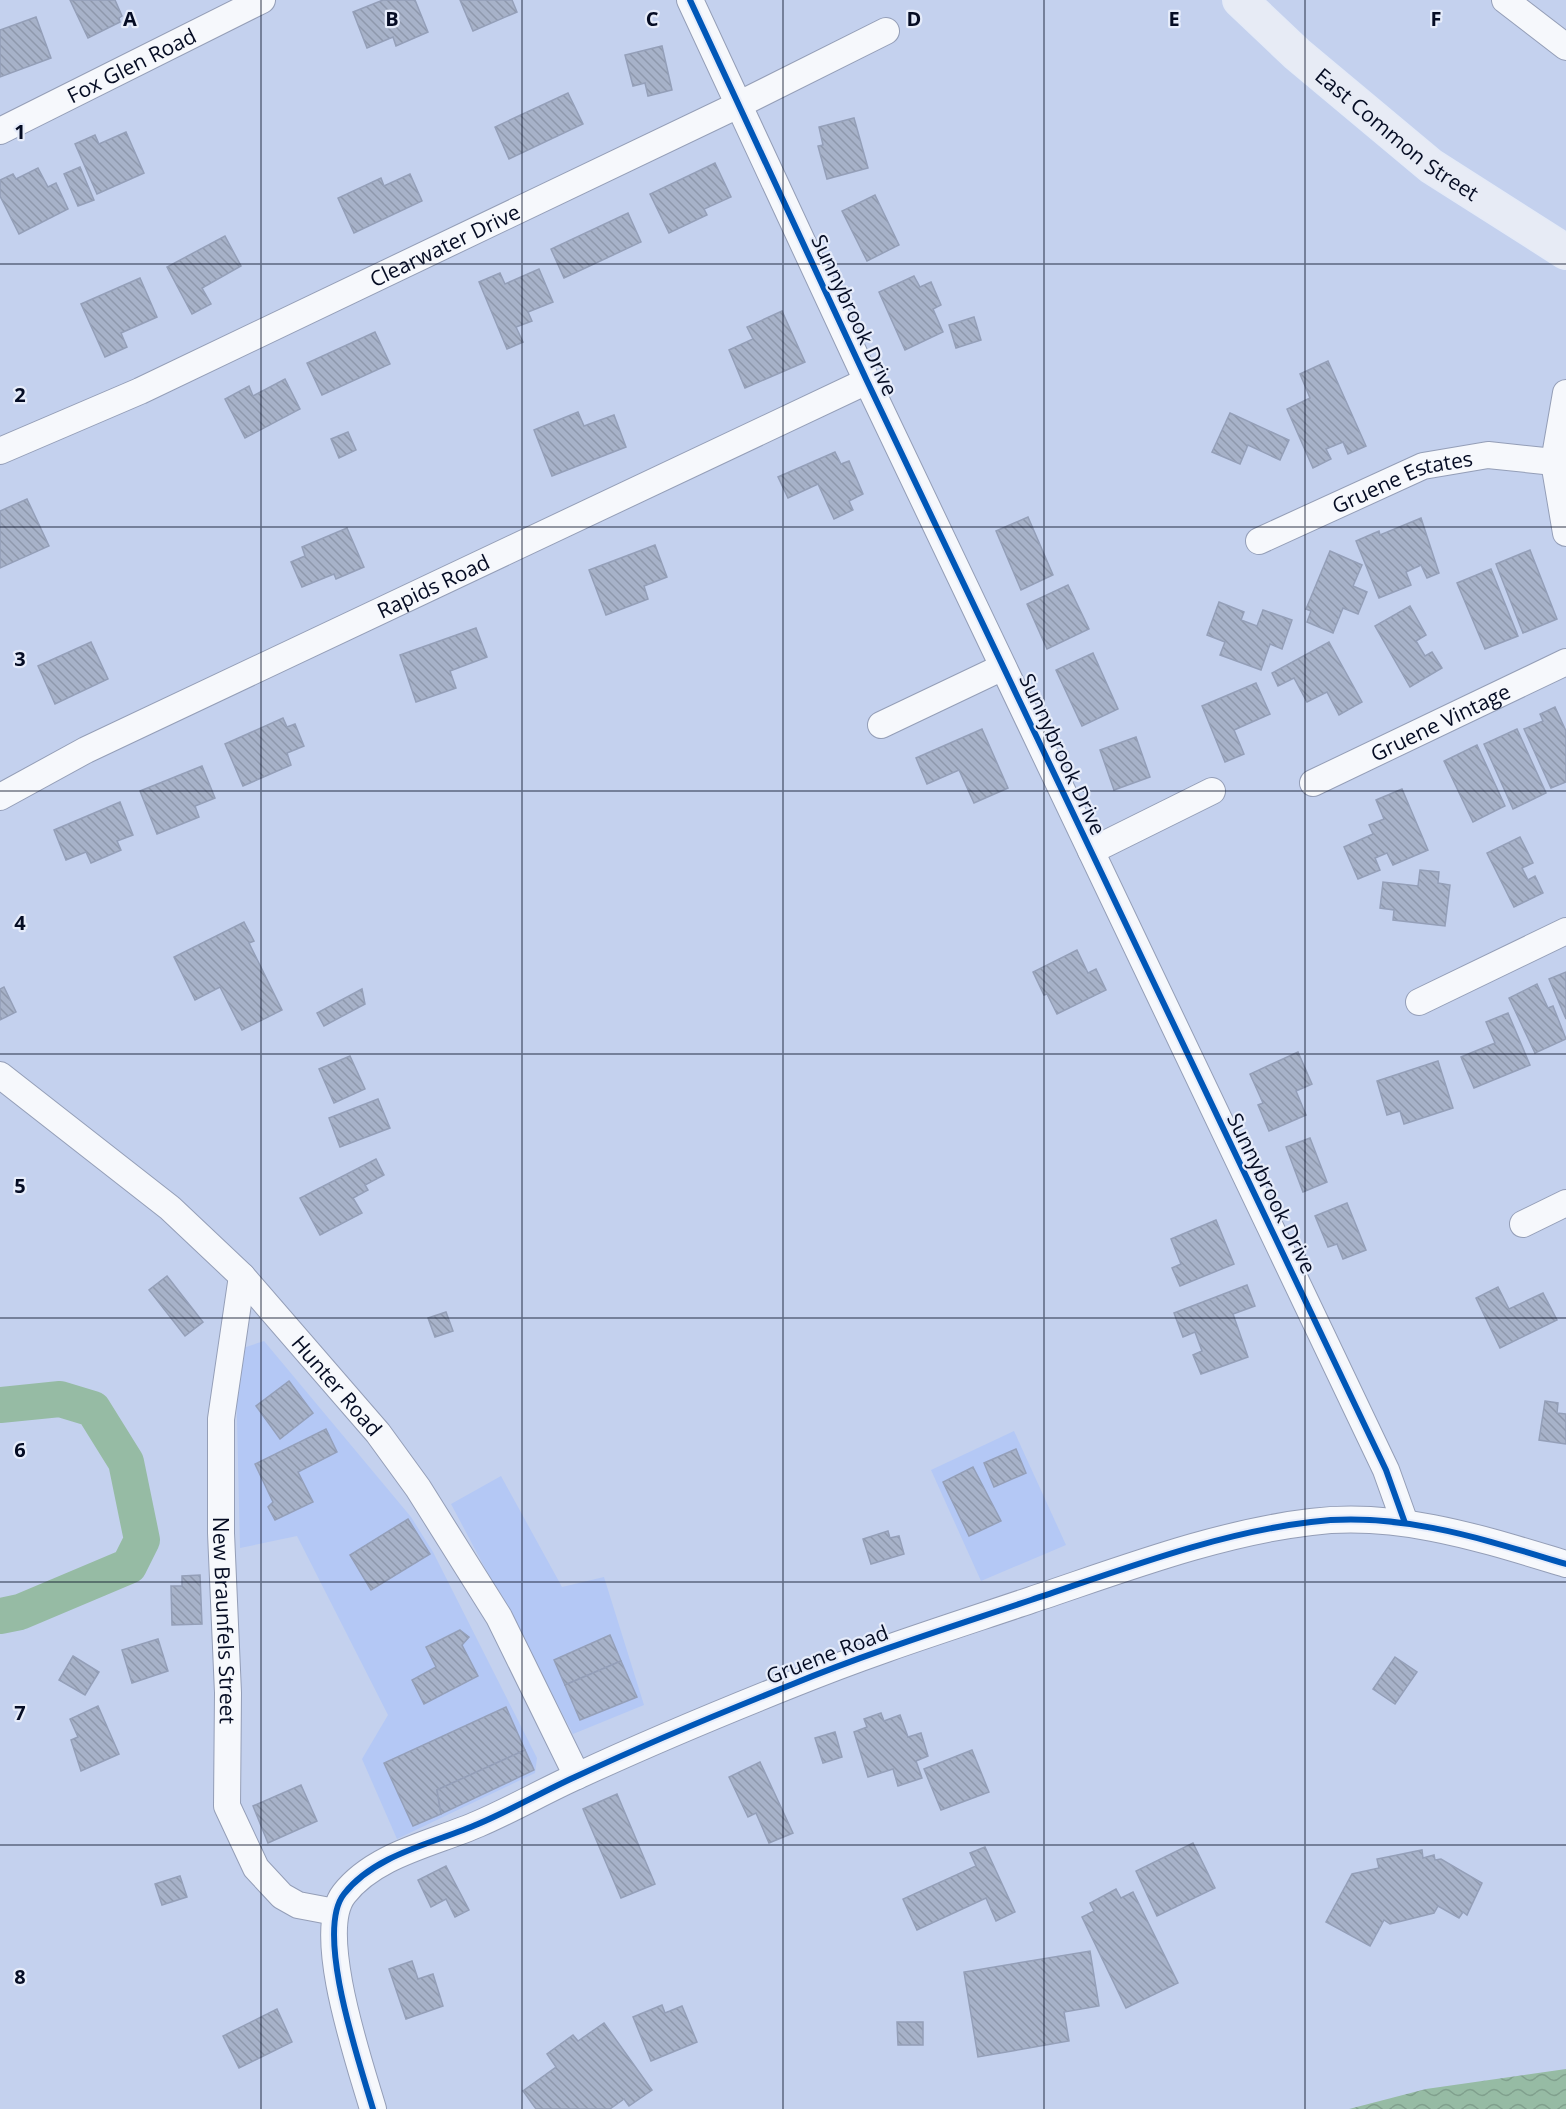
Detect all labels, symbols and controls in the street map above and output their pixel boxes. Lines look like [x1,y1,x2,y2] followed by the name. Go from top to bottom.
[123,5,137,32] text: A
[385,5,399,32] text: B
[646,5,659,32] text: C
[907,5,921,32] text: D
[1168,5,1180,32] text: E
[1431,5,1441,32] text: F
[62,21,201,109] street label: Fox Glen Road
[1310,61,1484,207] street label: East Common Street
[14,118,26,145] text: 1
[365,197,524,293] street label: Clearwater Drive
[805,230,905,400] street label: Sunnybrook Drive
[14,381,26,408] text: 2
[1327,444,1475,520] street label: Gruene Estates
[372,547,494,625] street label: Rapids Road
[14,645,26,672] text: 3
[1013,669,1113,839] street label: Sunnybrook Drive
[1366,677,1515,768] street label: Gruene Vintage
[14,909,26,936] text: 4
[1221,1108,1323,1278] street label: Sunnybrook Drive
[14,1172,26,1199] text: 5
[286,1329,388,1442] street label: Hunter Road
[14,1436,26,1463] text: 6
[207,1517,242,1724] street label: New Braunfels Street
[762,1618,892,1690] street label: Gruene Road
[14,1699,26,1726] text: 7
[14,1963,26,1990] text: 8

